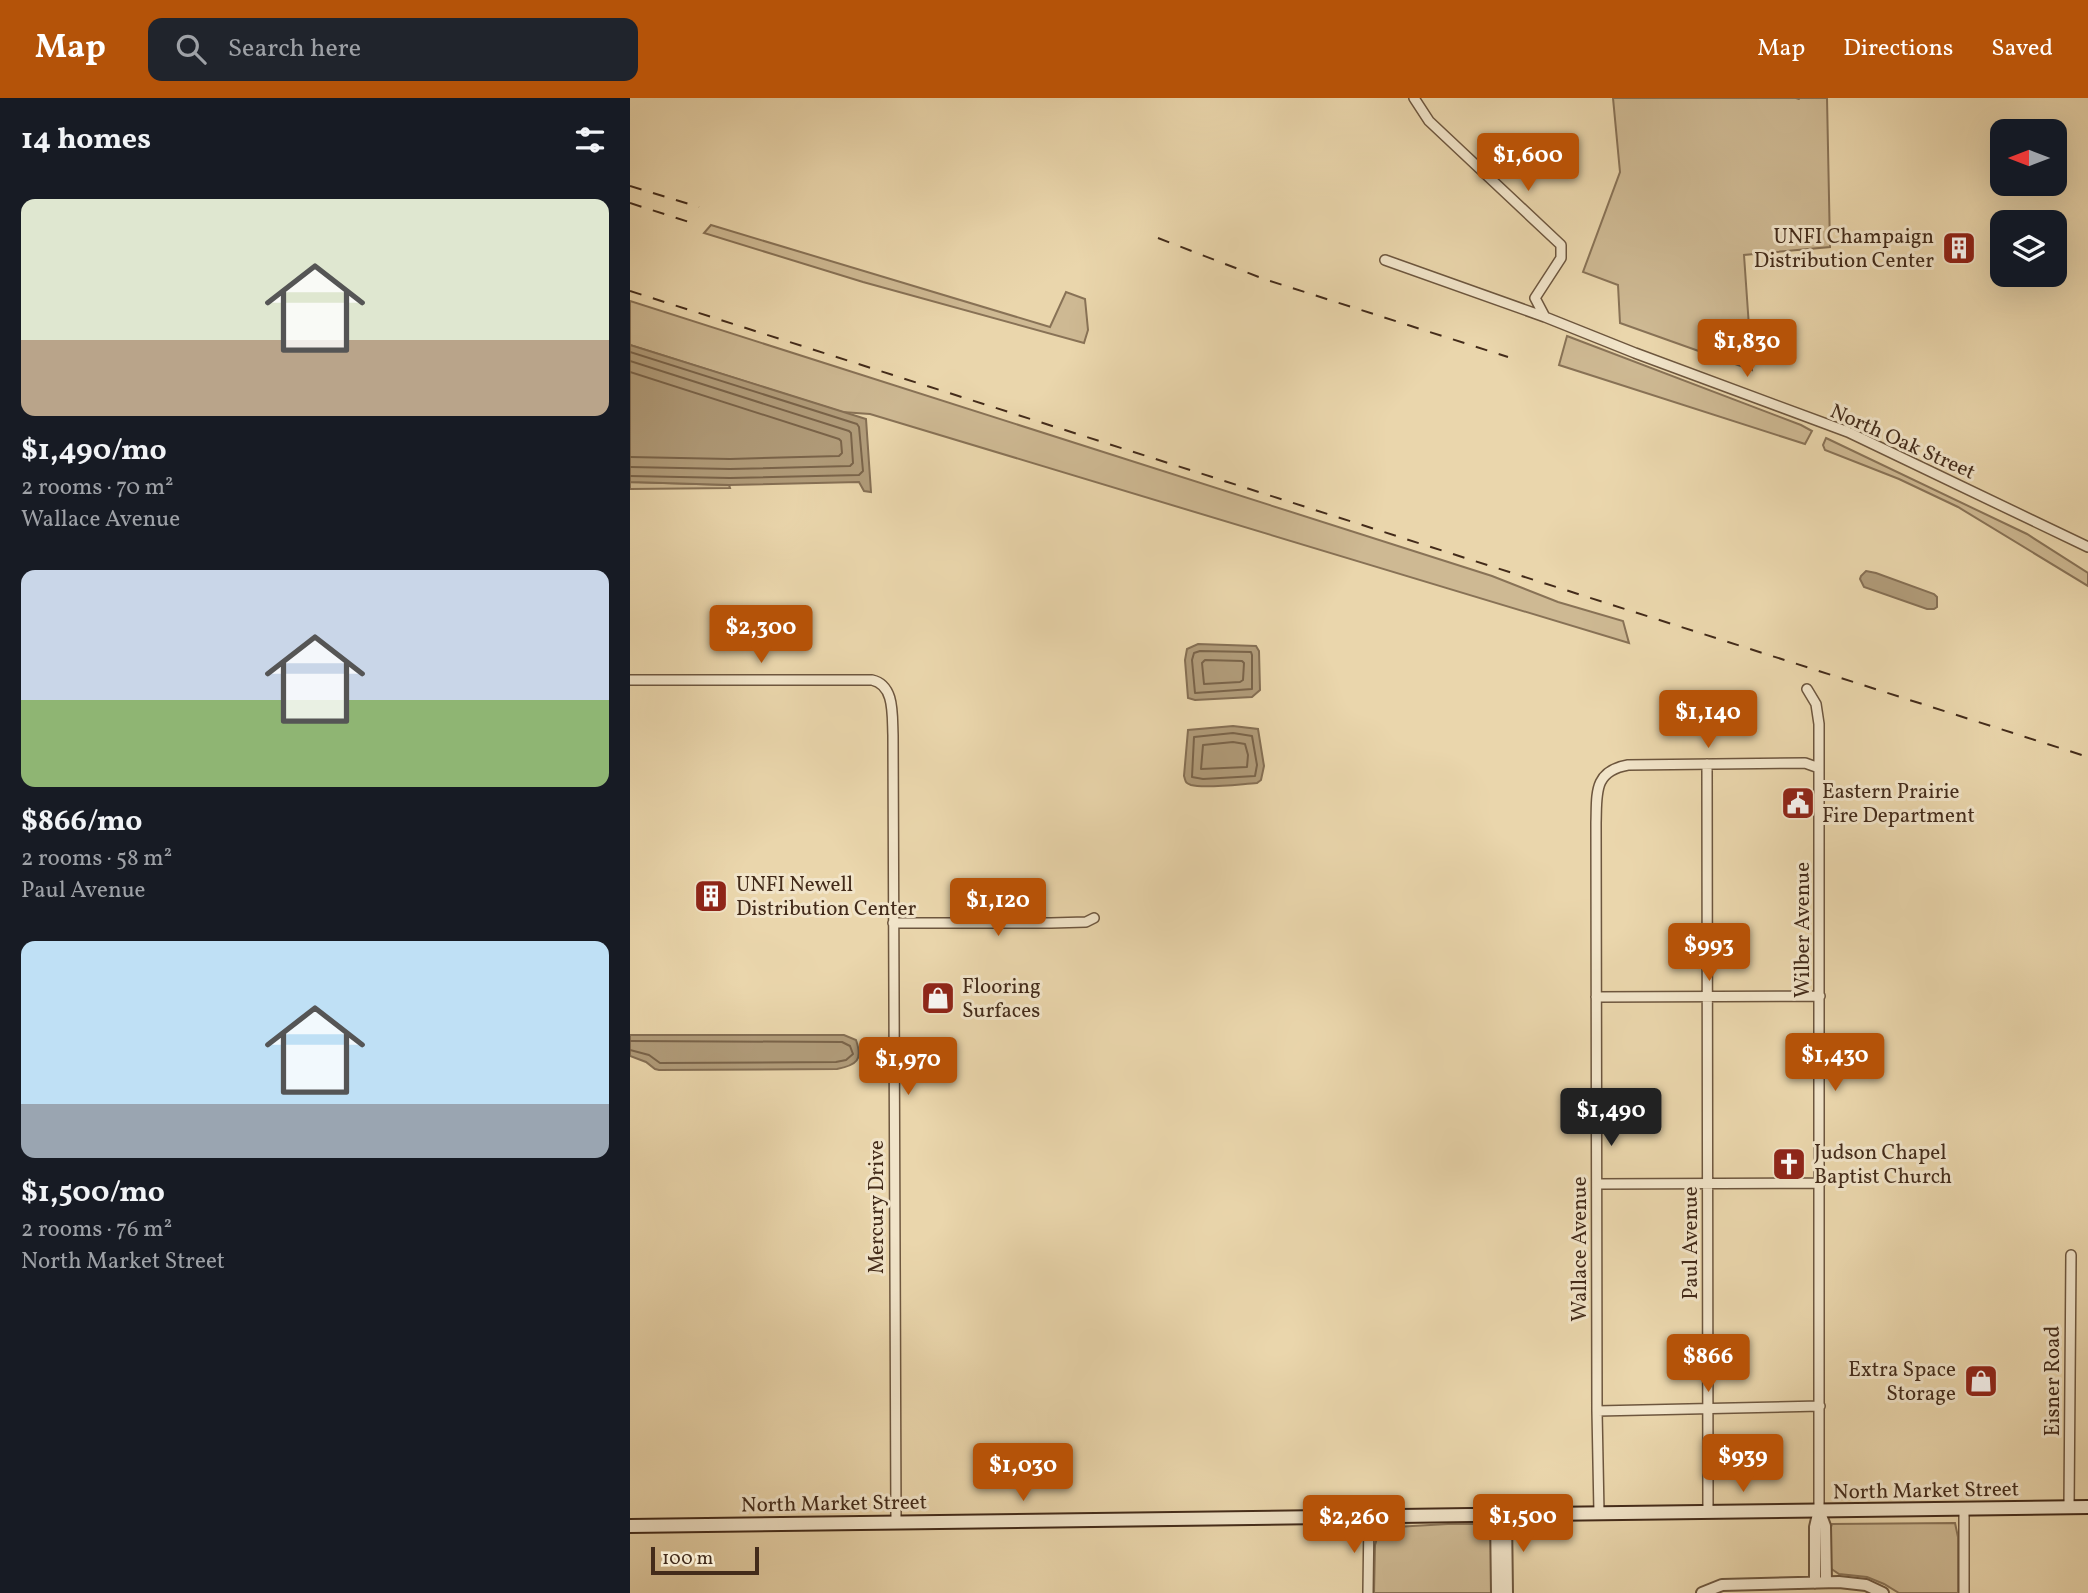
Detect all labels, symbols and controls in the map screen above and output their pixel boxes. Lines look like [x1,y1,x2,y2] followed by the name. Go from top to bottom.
[148,18,638,81] search box
[35,26,106,72] text: Map
[172,30,210,68] icon: search
[228,31,361,67] text: Search here
[1757,32,1805,66] text: Map
[1843,32,1953,66] text: Directions
[1991,32,2053,66] text: Saved
[21,119,151,161] text: 14 homes
[1990,119,2067,196] north arrow
[1990,119,2067,287] map controls
[571,121,609,159] icon: filters
[1471,134,1585,193] pin: $1,600
[1493,140,1563,172] text: $1,600
[1990,210,2067,287] button: layers
[1754,223,1934,276] place label: UNFI Champaign Distribution Center
[1940,229,1978,267] building icon: UNFI Champaign Distribution Center
[252,245,378,371] icon: home
[1690,320,1804,379] pin: $1,830
[1714,326,1780,358] text: $1,830
[1825,397,1980,487] street label: North Oak Street
[21,430,167,472] text: $1,490/mo
[21,472,174,504] text: 2 rooms · 70 m²
[21,504,180,536] text: Wallace Avenue
[704,606,818,665] pin: $2,300
[726,612,796,644] text: $2,300
[252,616,378,742] icon: home
[1651,690,1765,750] pin: $1,140
[1675,697,1741,729] text: $1,140
[1822,778,1975,831] place label: Eastern Prairie Fire Department
[1779,784,1817,822] public building icon: Eastern Prairie Fire Department
[21,801,142,843] text: $866/mo
[21,843,172,875] text: 2 rooms · 58 m²
[1789,862,1818,998] street label: Wilber Avenue
[736,871,916,924] place label: UNFI Newell Distribution Center
[21,875,146,907] text: Paul Avenue
[692,877,730,915] building icon: UNFI Newell Distribution Center
[941,878,1055,938] pin: $1,120
[966,885,1030,917] text: $1,120
[1668,924,1750,983] pin: $993
[1684,930,1734,962] text: $993
[962,973,1041,1026] place label: Flooring Surfaces
[919,979,957,1017] shop icon: Flooring Surfaces
[252,987,378,1113] icon: home
[1778,1034,1892,1093] pin: $1,430
[851,1038,965,1097] pin: $1,970
[1801,1040,1869,1072] text: $1,430
[875,1044,941,1076] text: $1,970
[1554,1088,1668,1148] pin: $1,490
[1576,1095,1646,1127] text: $1,490
[1814,1139,1952,1192] place label: Judson Chapel Baptist Church
[863,1140,892,1274] street label: Mercury Drive
[1770,1145,1808,1183] church icon: Judson Chapel Baptist Church
[21,1172,165,1214] text: $1,500/mo
[1566,1176,1595,1322] street label: Wallace Avenue
[1677,1186,1706,1300] street label: Paul Avenue
[21,1214,172,1246] text: 2 rooms · 76 m²
[21,1246,225,1278] text: North Market Street
[2039,1326,2068,1436] street label: Eisner Road
[1667,1334,1749,1394] pin: $866
[1683,1341,1733,1373] text: $866
[1848,1356,1956,1409] place label: Extra Space Storage
[1962,1362,2000,1400] shop icon: Extra Space Storage
[1702,1434,1784,1494] pin: $939
[1718,1441,1768,1473] text: $939
[966,1444,1080,1503] pin: $1,030
[989,1450,1057,1482] text: $1,030
[1833,1475,2019,1508] street label: North Market Street
[741,1488,927,1521] street label: North Market Street
[1466,1494,1580,1554] pin: $1,500
[1297,1496,1411,1555] pin: $2,260
[1489,1501,1557,1533] text: $1,500
[1319,1502,1389,1534] text: $2,260
[651,1544,760,1576] scale bar
[662,1546,713,1572] text: 100 m

